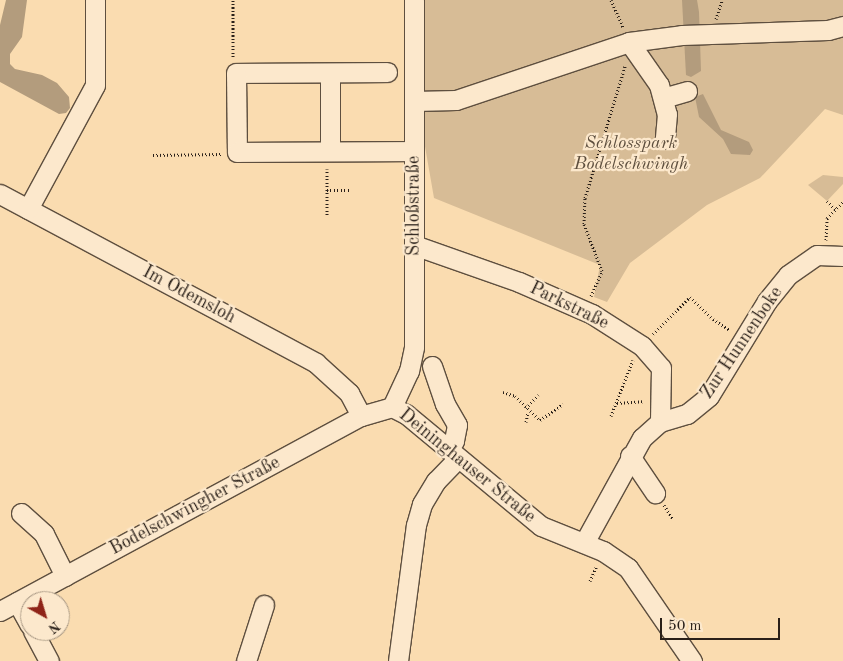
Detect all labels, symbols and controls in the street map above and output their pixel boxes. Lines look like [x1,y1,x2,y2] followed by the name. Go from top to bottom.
[574,133,688,176] park label: Schlosspark Bodelschwingh
[403,156,425,256] street label: Schloßstraße
[139,261,239,329] street label: Im Odemsloh
[526,278,612,334] street label: Parkstraße
[696,283,788,403] street label: Zur Hunnenboke
[394,404,540,528] street label: Deininghauser Straße
[106,452,284,560] street label: Bodelschwingher Straße
[20,591,70,641] north arrow
[663,608,783,640] scale bar
[45,618,62,636] text: N
[668,619,702,634] text: 50 m

